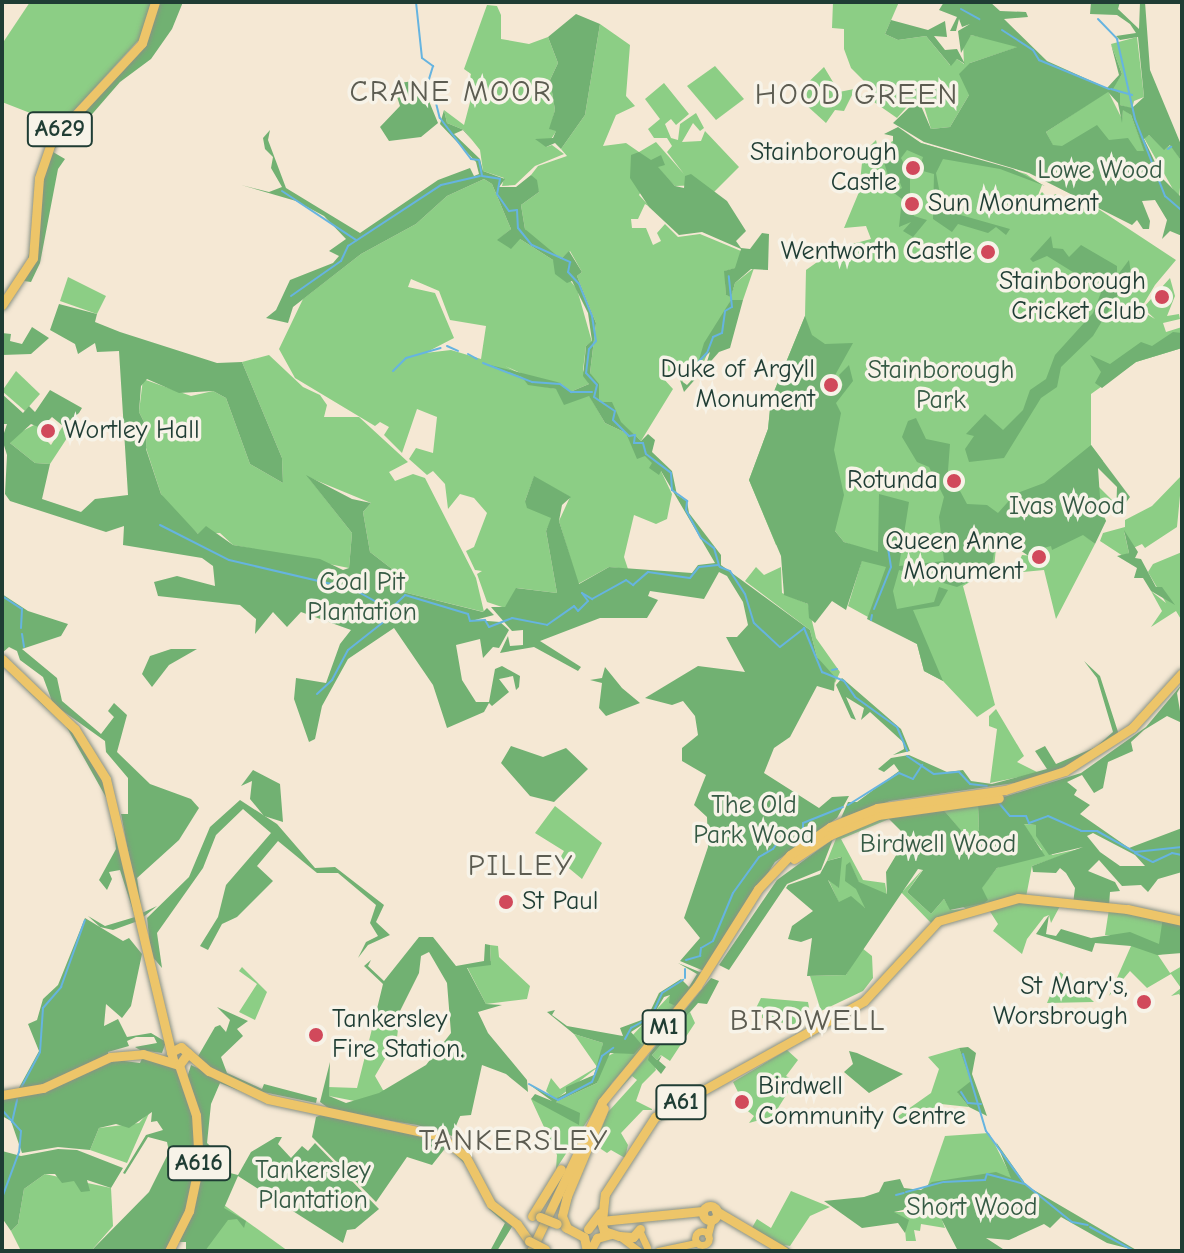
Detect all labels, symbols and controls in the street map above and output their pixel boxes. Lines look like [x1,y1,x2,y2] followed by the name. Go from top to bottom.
[349,74,553,110] district label: CRANE MOOR
[755,77,959,113] district label: HOOD GREEN
[26,109,94,149] road number: A629
[750,137,897,198] place label: Stainborough Castle
[1037,155,1163,187] park label: Lowe Wood
[904,159,922,177] marker: Stainborough Castle
[928,188,1098,220] place label: Sun Monument
[903,195,921,213] marker: Sun Monument
[781,236,972,268] place label: Wentworth Castle
[979,243,997,261] marker: Wentworth Castle
[999,266,1146,328] place label: Stainborough Cricket Club
[1153,288,1171,306] marker: Stainborough Cricket Club
[661,354,815,416] place label: Duke of Argyll Monument
[867,355,1015,416] park label: Stainborough Park
[822,376,840,394] marker: Duke of Argyll Monument
[64,415,200,447] place label: Wortley Hall
[39,422,57,440] marker: Wortley Hall
[847,465,938,497] place label: Rotunda
[945,472,963,490] marker: Rotunda
[1009,491,1125,523] park label: Ivas Wood
[885,526,1023,588] place label: Queen Anne Monument
[1030,548,1048,566] marker: Queen Anne Monument
[307,567,417,628] park label: Coal Pit Plantation
[693,790,815,852] park label: The Old Park Wood
[860,829,1016,861] park label: Birdwell Wood
[468,848,574,884] district label: PILLEY
[522,886,598,918] place label: St Paul
[497,893,515,911] marker: St Paul
[993,971,1128,1032] place label: St Mary's, Worsbrough
[1135,993,1153,1011] marker: St Mary's, Worsbrough
[730,1003,886,1039] district label: BIRDWELL
[332,1004,464,1066] place label: Tankersley Fire Station.
[640,1007,688,1047] road number: M1
[307,1026,325,1044] marker: Tankersley Fire Station.
[758,1071,966,1132] place label: Birdwell Community Centre
[655,1082,707,1122] road number: A61
[733,1093,751,1111] marker: Birdwell Community Centre
[419,1123,609,1159] district label: TANKERSLEY
[167,1143,231,1183] road number: A616
[255,1155,371,1216] park label: Tankersley Plantation
[906,1192,1038,1224] park label: Short Wood

